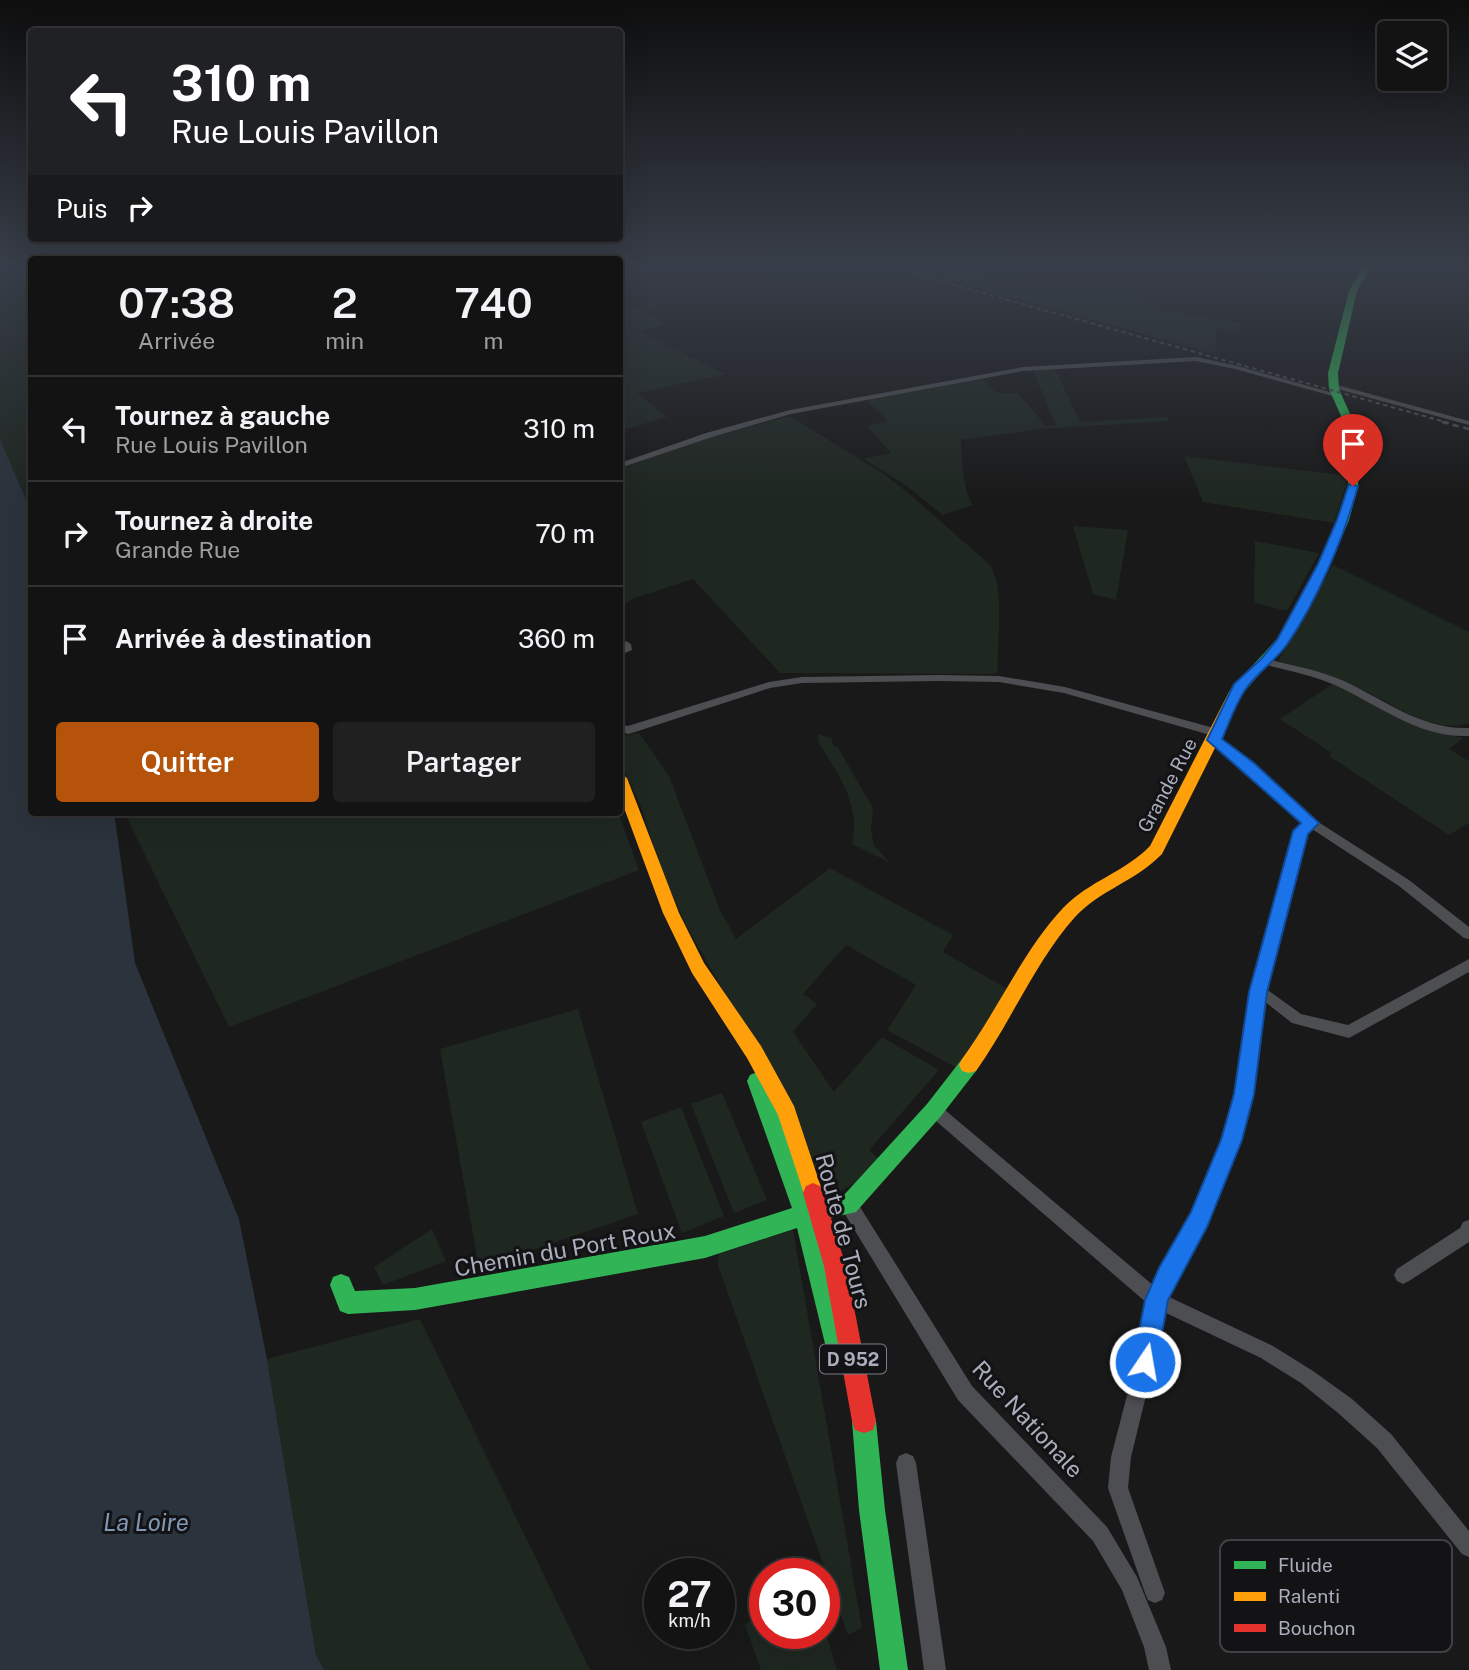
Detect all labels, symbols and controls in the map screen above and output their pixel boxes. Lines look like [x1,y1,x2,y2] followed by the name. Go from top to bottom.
[1377,21,1447,91] map controls
[1377,21,1447,91] button: layers
[171,54,311,112] text: 310 m
[56,56,147,147] icon: left
[171,113,439,150] text: Rue Louis Pavillon
[121,189,159,227] icon: right
[56,193,107,224] text: Puis
[118,278,235,327] text: 07:38
[332,278,358,327] text: 2
[454,278,533,327] text: 740
[138,327,215,354] text: Arrivée
[325,327,364,354] text: min
[484,327,504,354] text: m
[115,400,330,431] text: Tournez à gauche
[56,410,94,448] icon: left
[523,413,595,444] text: 310 m
[1323,414,1383,486] pin
[1334,425,1372,463] icon: arrive
[115,431,308,458] text: Rue Louis Pavillon
[115,505,313,536] text: Tournez à droite
[56,515,94,553] icon: right
[535,518,595,549] text: 70 m
[115,536,240,563] text: Grande Rue
[56,620,94,658] icon: arrive
[115,623,372,654] text: Arrivée à destination
[518,623,595,654] text: 360 m
[56,722,319,802] button: Quitter
[333,722,595,802] button: Partager
[1133,734,1201,836] street label: Grande Rue
[810,1150,878,1312] street label: Route de Tours
[452,1216,678,1282] street label: Chemin du Port Roux
[1108,1325,1182,1399] position arrow
[820,1344,886,1374] road number: D 952
[967,1355,1089,1483] street label: Rue Nationale
[103,1508,189,1536] water label: La Loire
[1220,1540,1452,1652] legend
[1278,1554,1333,1576] text: Fluide
[749,1558,840,1649] speed limit sign: 30
[667,1574,712,1615] text: 27
[1278,1585,1340,1607] text: Ralenti
[668,1610,711,1631] text: km/h
[1278,1617,1355,1639] text: Bouchon

